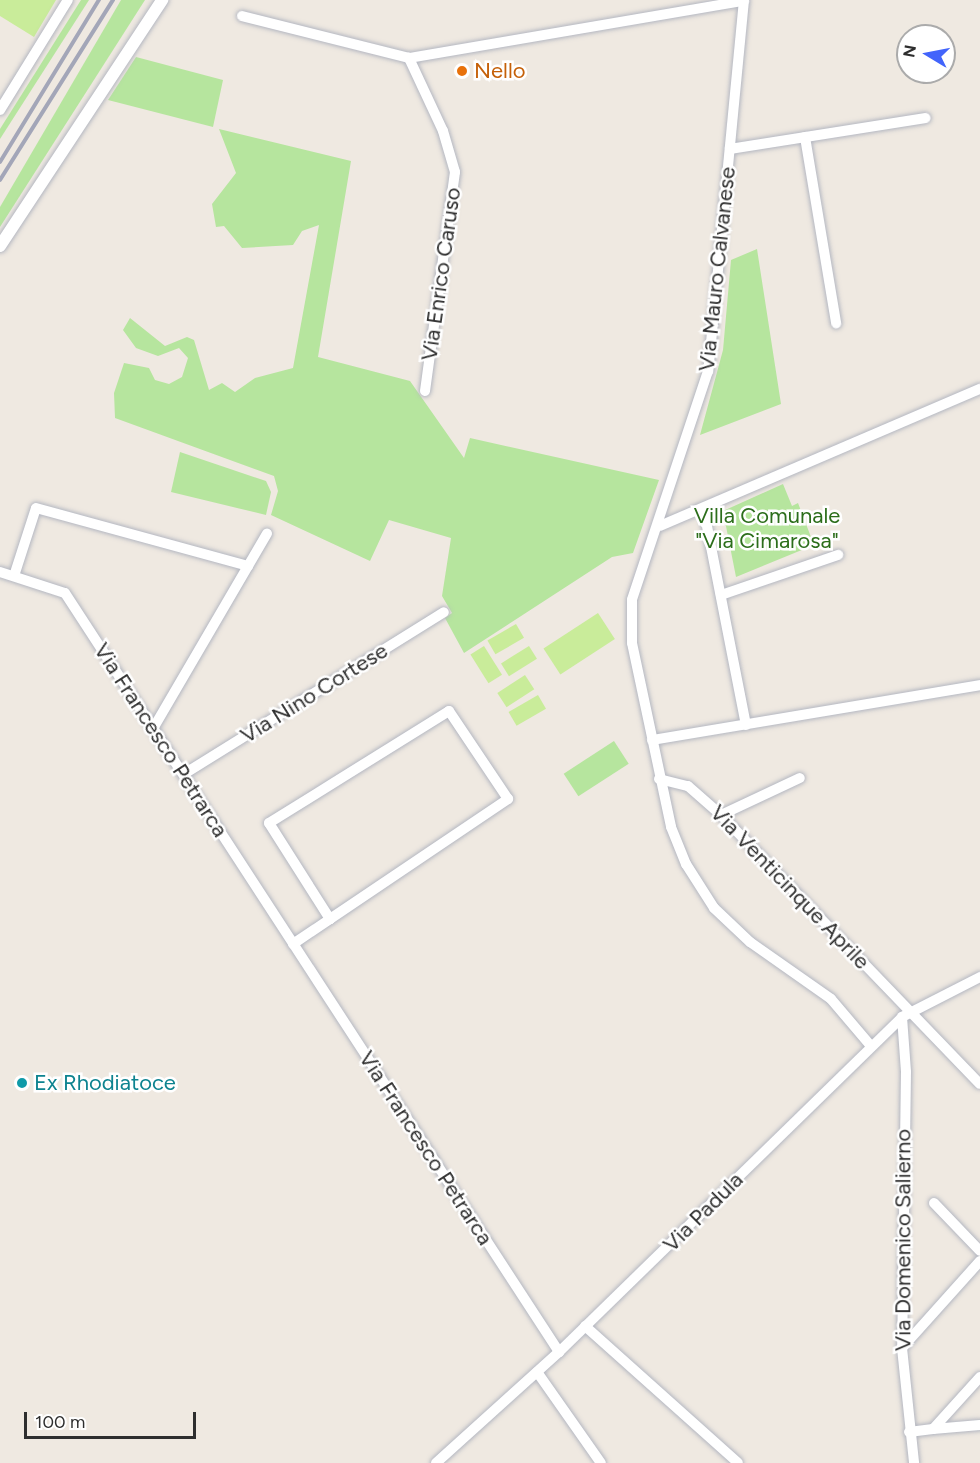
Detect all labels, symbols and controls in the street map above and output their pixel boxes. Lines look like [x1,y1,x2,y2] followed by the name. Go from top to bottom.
[896,24,956,84] north arrow
[899,43,920,59] text: N
[474,58,525,84] place label: Nello
[455,64,469,78] marker: Nello
[693,165,741,373] street label: Via Mauro Calvanese
[416,186,466,362] street label: Via Enrico Caruso
[694,502,840,554] park label: Villa Comunale "Via Cimarosa"
[236,637,392,749] street label: Via Nino Cortese
[88,638,234,842] street label: Via Francesco Petrarca
[705,799,875,975] street label: Via Venticinque Aprile
[353,1046,499,1250] street label: Via Francesco Petrarca
[34,1070,176,1096] place label: Ex Rhodiatoce
[15,1076,29,1090] marker: Ex Rhodiatoce
[890,1129,916,1351] street label: Via Domenico Salierno
[658,1167,748,1257] street label: Via Padula
[27,1400,200,1438] scale bar
[35,1411,85,1433] text: 100 m

